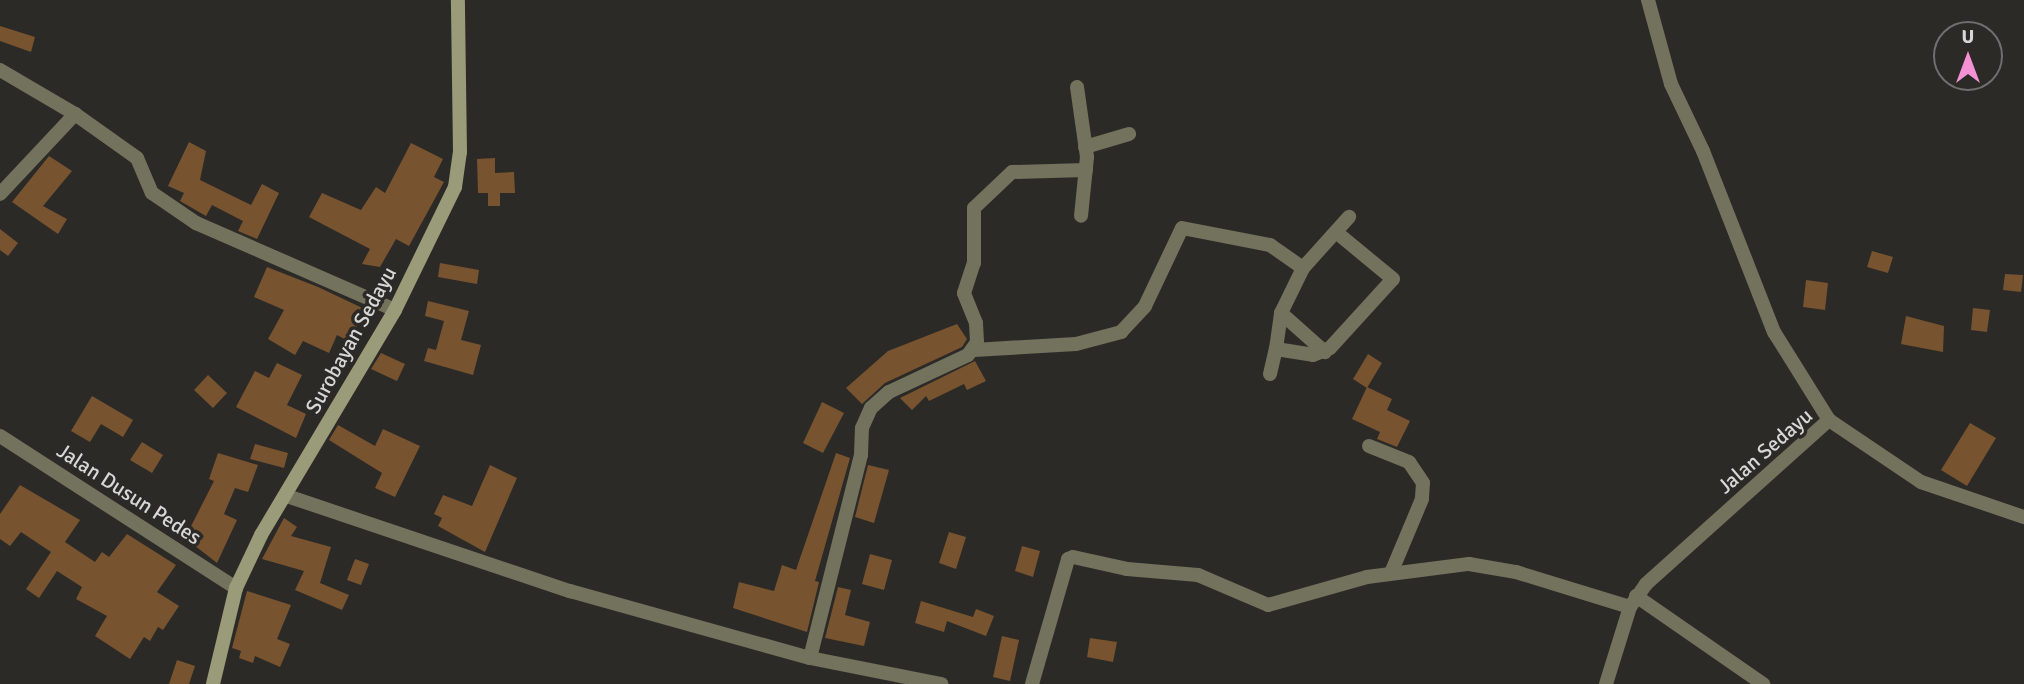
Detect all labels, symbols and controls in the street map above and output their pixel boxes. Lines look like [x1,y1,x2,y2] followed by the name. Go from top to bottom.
[1933,21,2003,91] north arrow
[1962,25,1974,49] text: U
[300,262,402,418] street label: Surobayan Sedayu
[1712,403,1818,499] street label: Jalan Sedayu
[52,438,206,550] street label: Jalan Dusun Pedes

